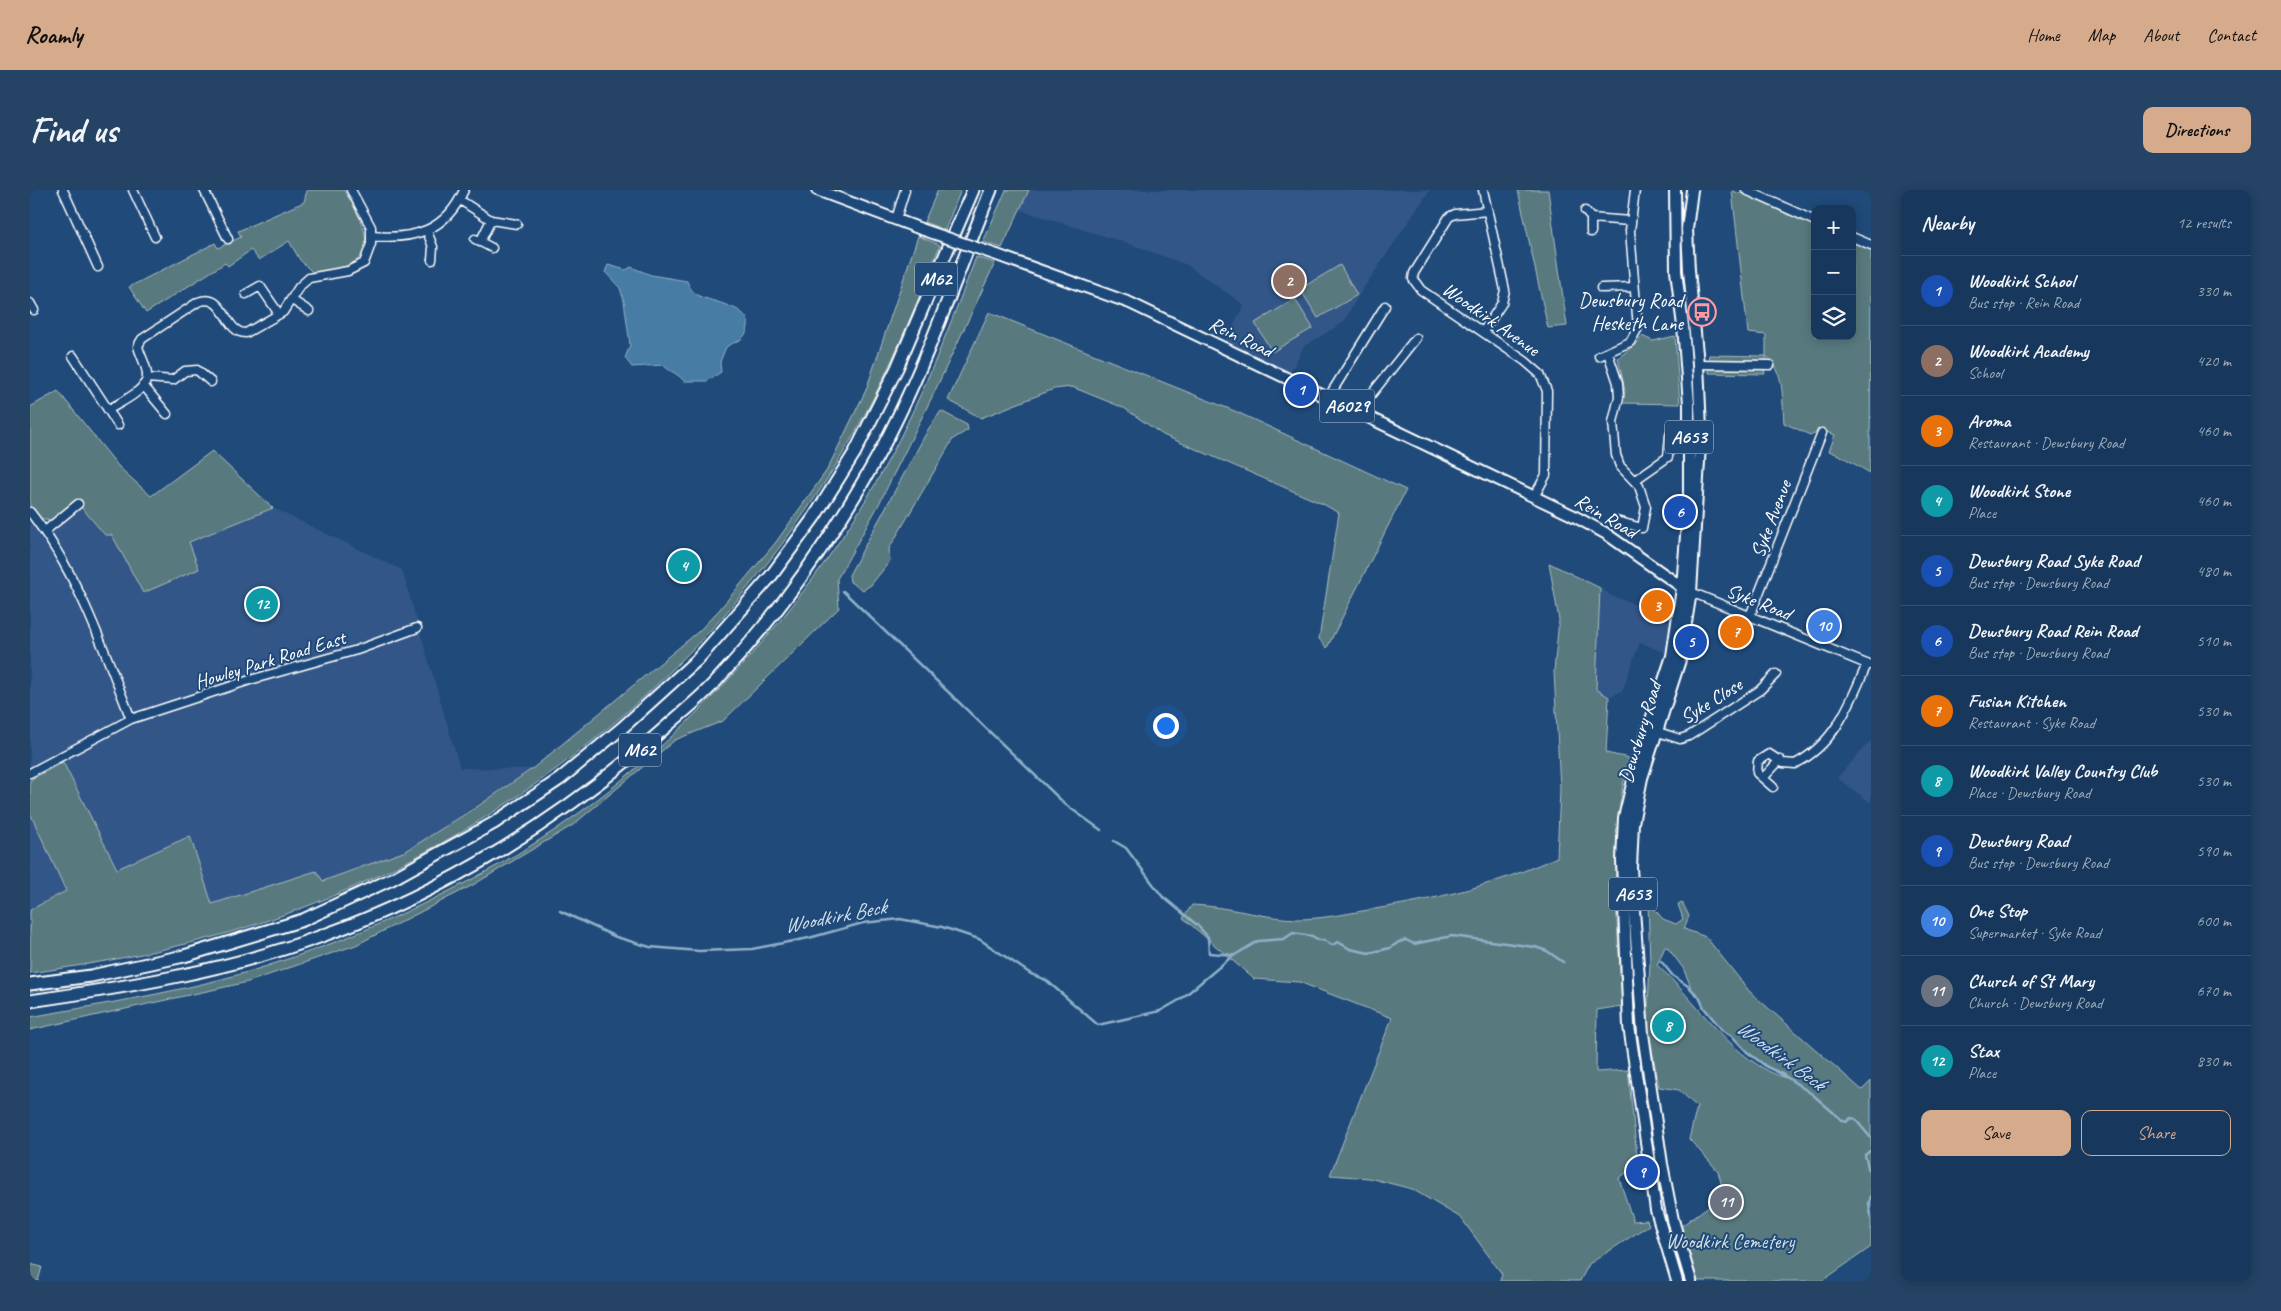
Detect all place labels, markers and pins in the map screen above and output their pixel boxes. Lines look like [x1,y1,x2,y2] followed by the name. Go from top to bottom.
[1273,262,1305,300] pin: 2
[1578,288,1686,336] place label: Dewsbury Road Hesketh Lane
[1687,297,1717,327] bus stop icon: Dewsbury Road Hesketh Lane
[1285,371,1317,409] pin: 1
[1664,493,1696,531] pin: 6
[668,547,700,585] pin: 4
[246,585,278,623] pin: 12
[1641,587,1673,625] pin: 3
[1808,607,1840,645] pin: 10
[1720,613,1752,651] pin: 7
[1675,623,1707,661] pin: 5
[1652,1007,1684,1045] pin: 8
[1626,1153,1658,1191] pin: 9
[1710,1183,1742,1221] pin: 11

